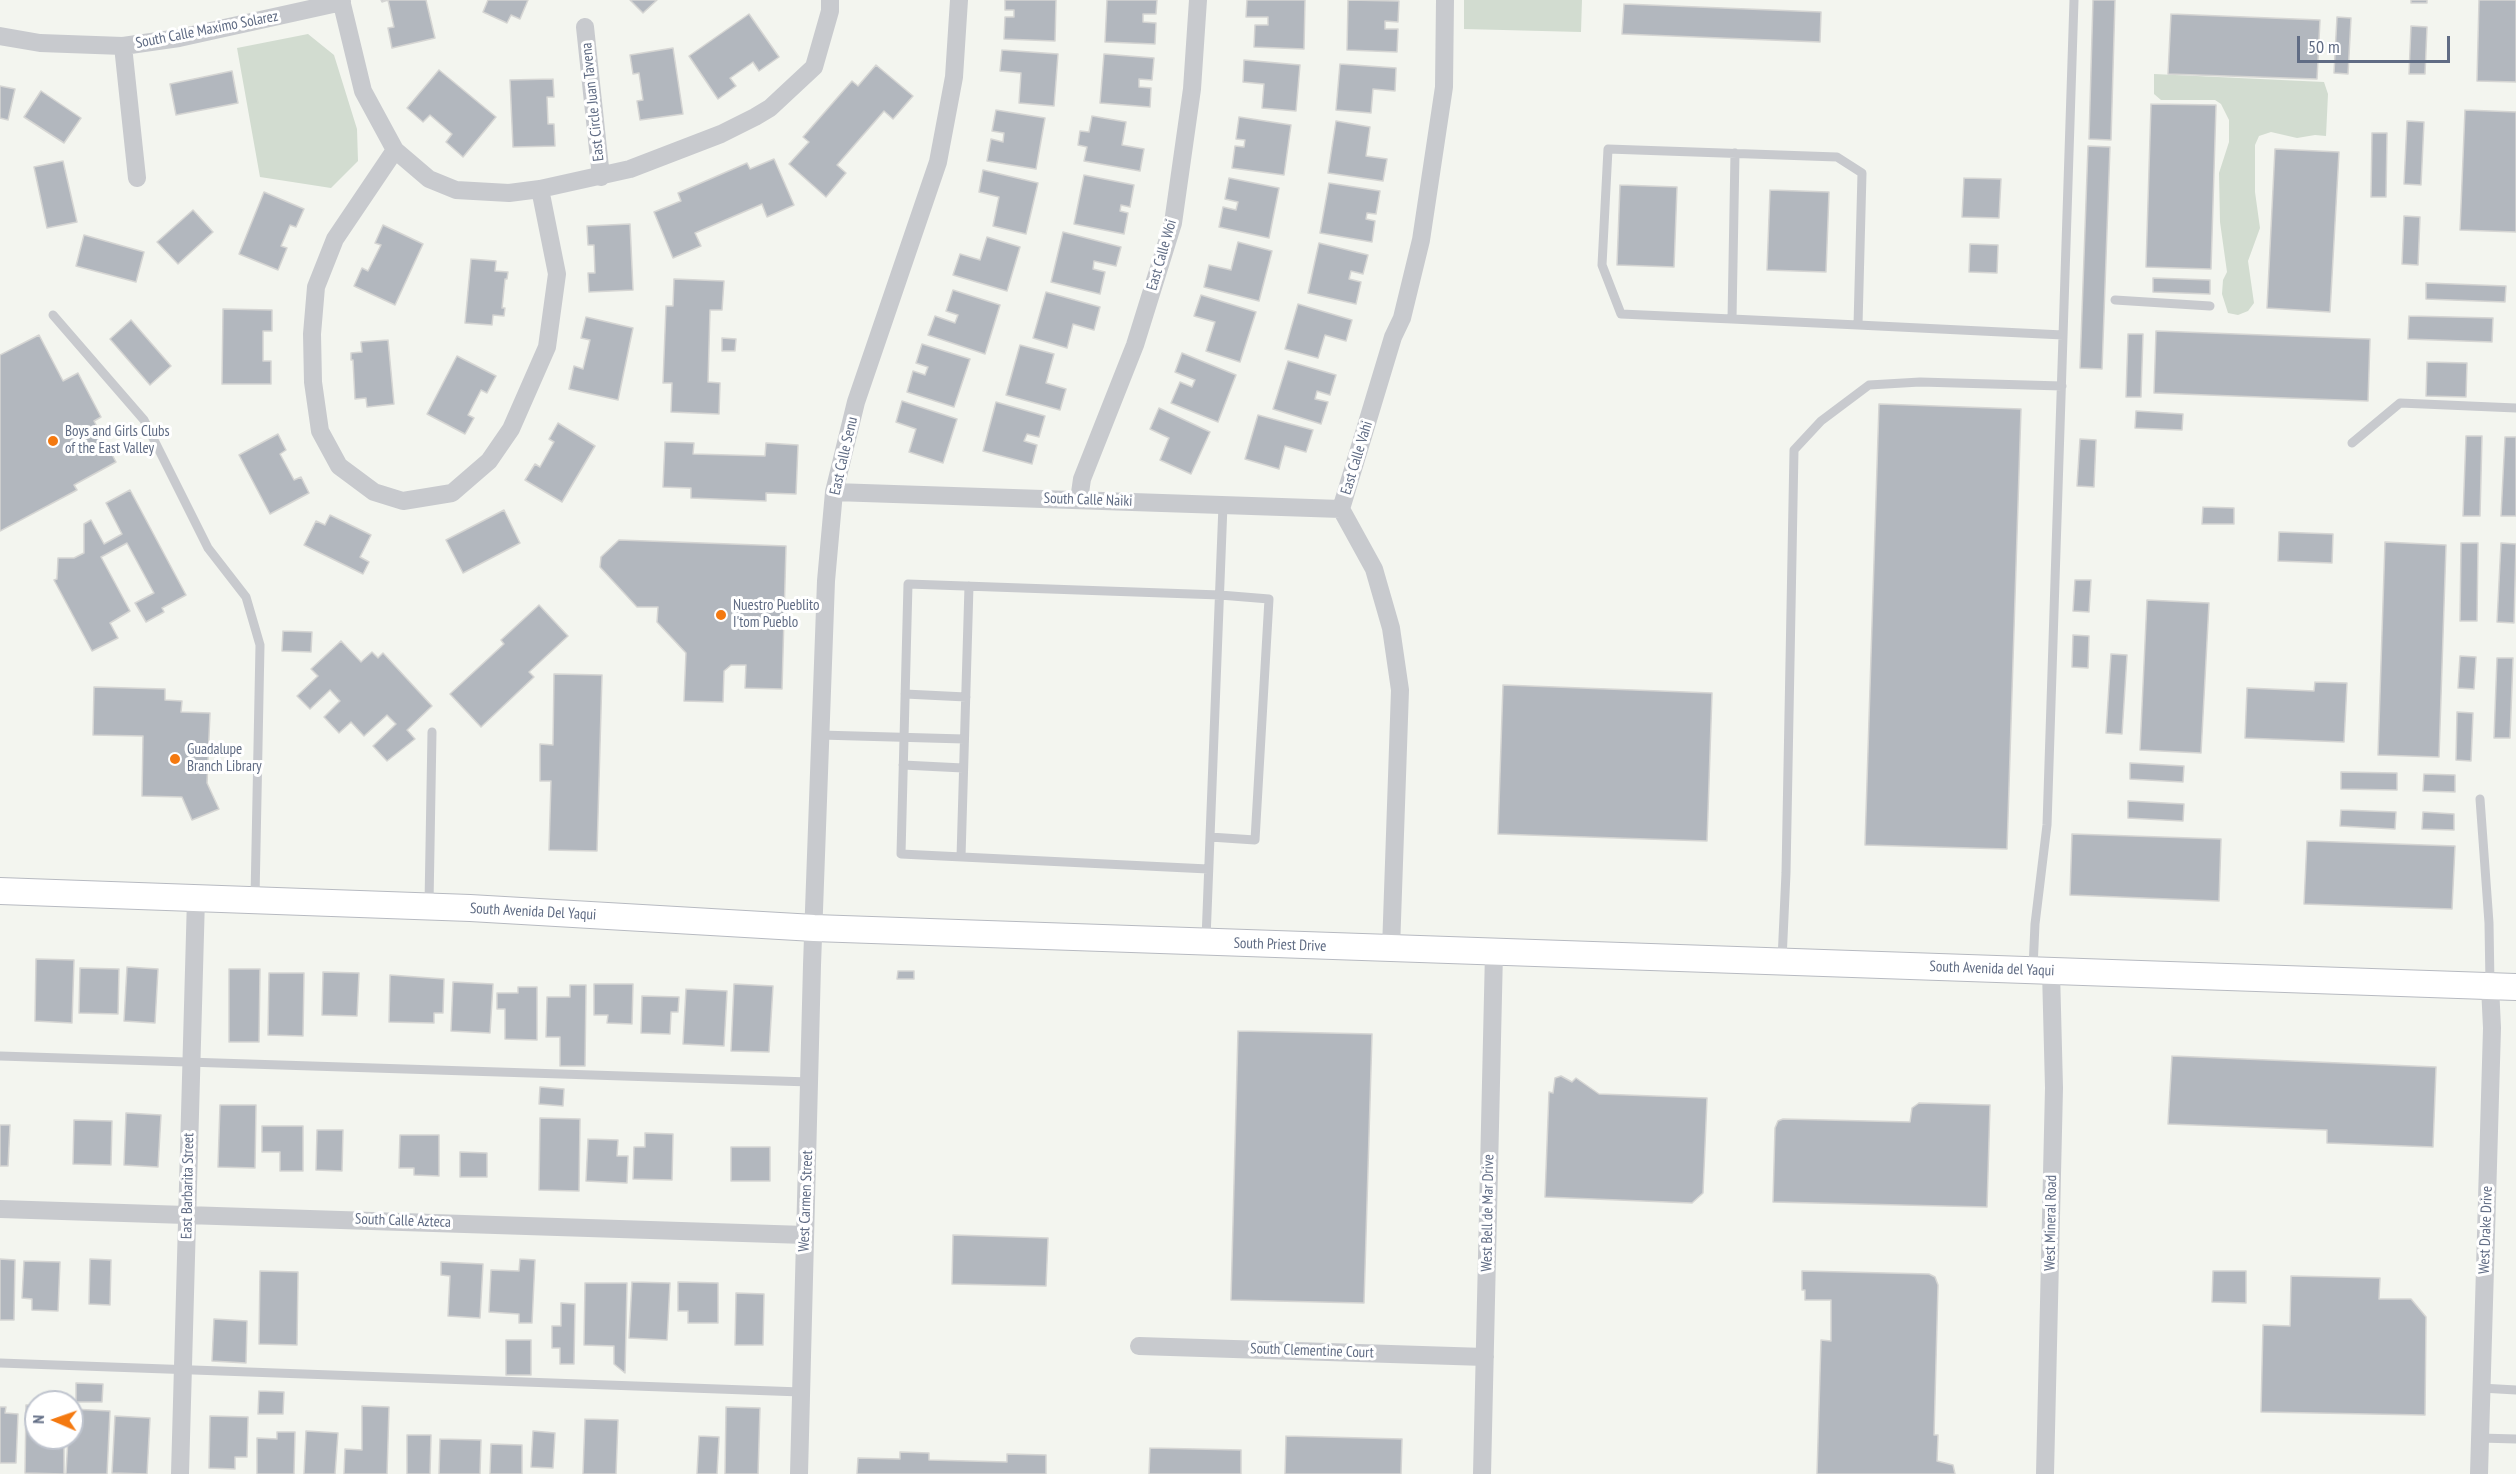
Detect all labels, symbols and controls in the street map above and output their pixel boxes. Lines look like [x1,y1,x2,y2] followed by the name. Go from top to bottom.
[134,7,280,53] street label: South Calle Maximo Solarez
[2300,24,2453,62] scale bar
[2308,35,2340,58] text: 50 m
[578,42,608,162] street label: East Circle Juan Tavena
[1143,217,1181,293] street label: East Calle Woi
[826,415,862,497] street label: East Calle Senu
[1337,419,1377,497] street label: East Calle Vahi
[65,423,169,458] place label: Boys and Girls Clubs of the East Valley
[46,434,60,448] marker: Boys and Girls Clubs of the East Valley
[1043,489,1133,511] street label: South Calle Naiki
[733,597,820,632] place label: Nuestro Pueblito I'tom Pueblo
[714,608,728,622] marker: Nuestro Pueblito I'tom Pueblo
[187,741,262,776] place label: Guadalupe Branch Library
[168,752,182,766] marker: Guadalupe Branch Library
[469,900,597,924] street label: South Avenida Del Yaqui
[1233,934,1327,956] street label: South Priest Drive
[1929,958,2055,980] street label: South Avenida del Yaqui
[178,1133,198,1239] street label: East Barbarita Street
[795,1150,817,1252] street label: West Carmen Street
[1478,1154,1498,1272] street label: West Bell de Mar Drive
[2041,1175,2061,1271] street label: West Mineral Road
[2475,1186,2497,1274] street label: West Drake Drive
[355,1210,451,1232] street label: South Calle Azteca
[1250,1340,1374,1362] street label: South Clementine Court
[24,1390,84,1450] north arrow
[28,1415,48,1424] text: N

